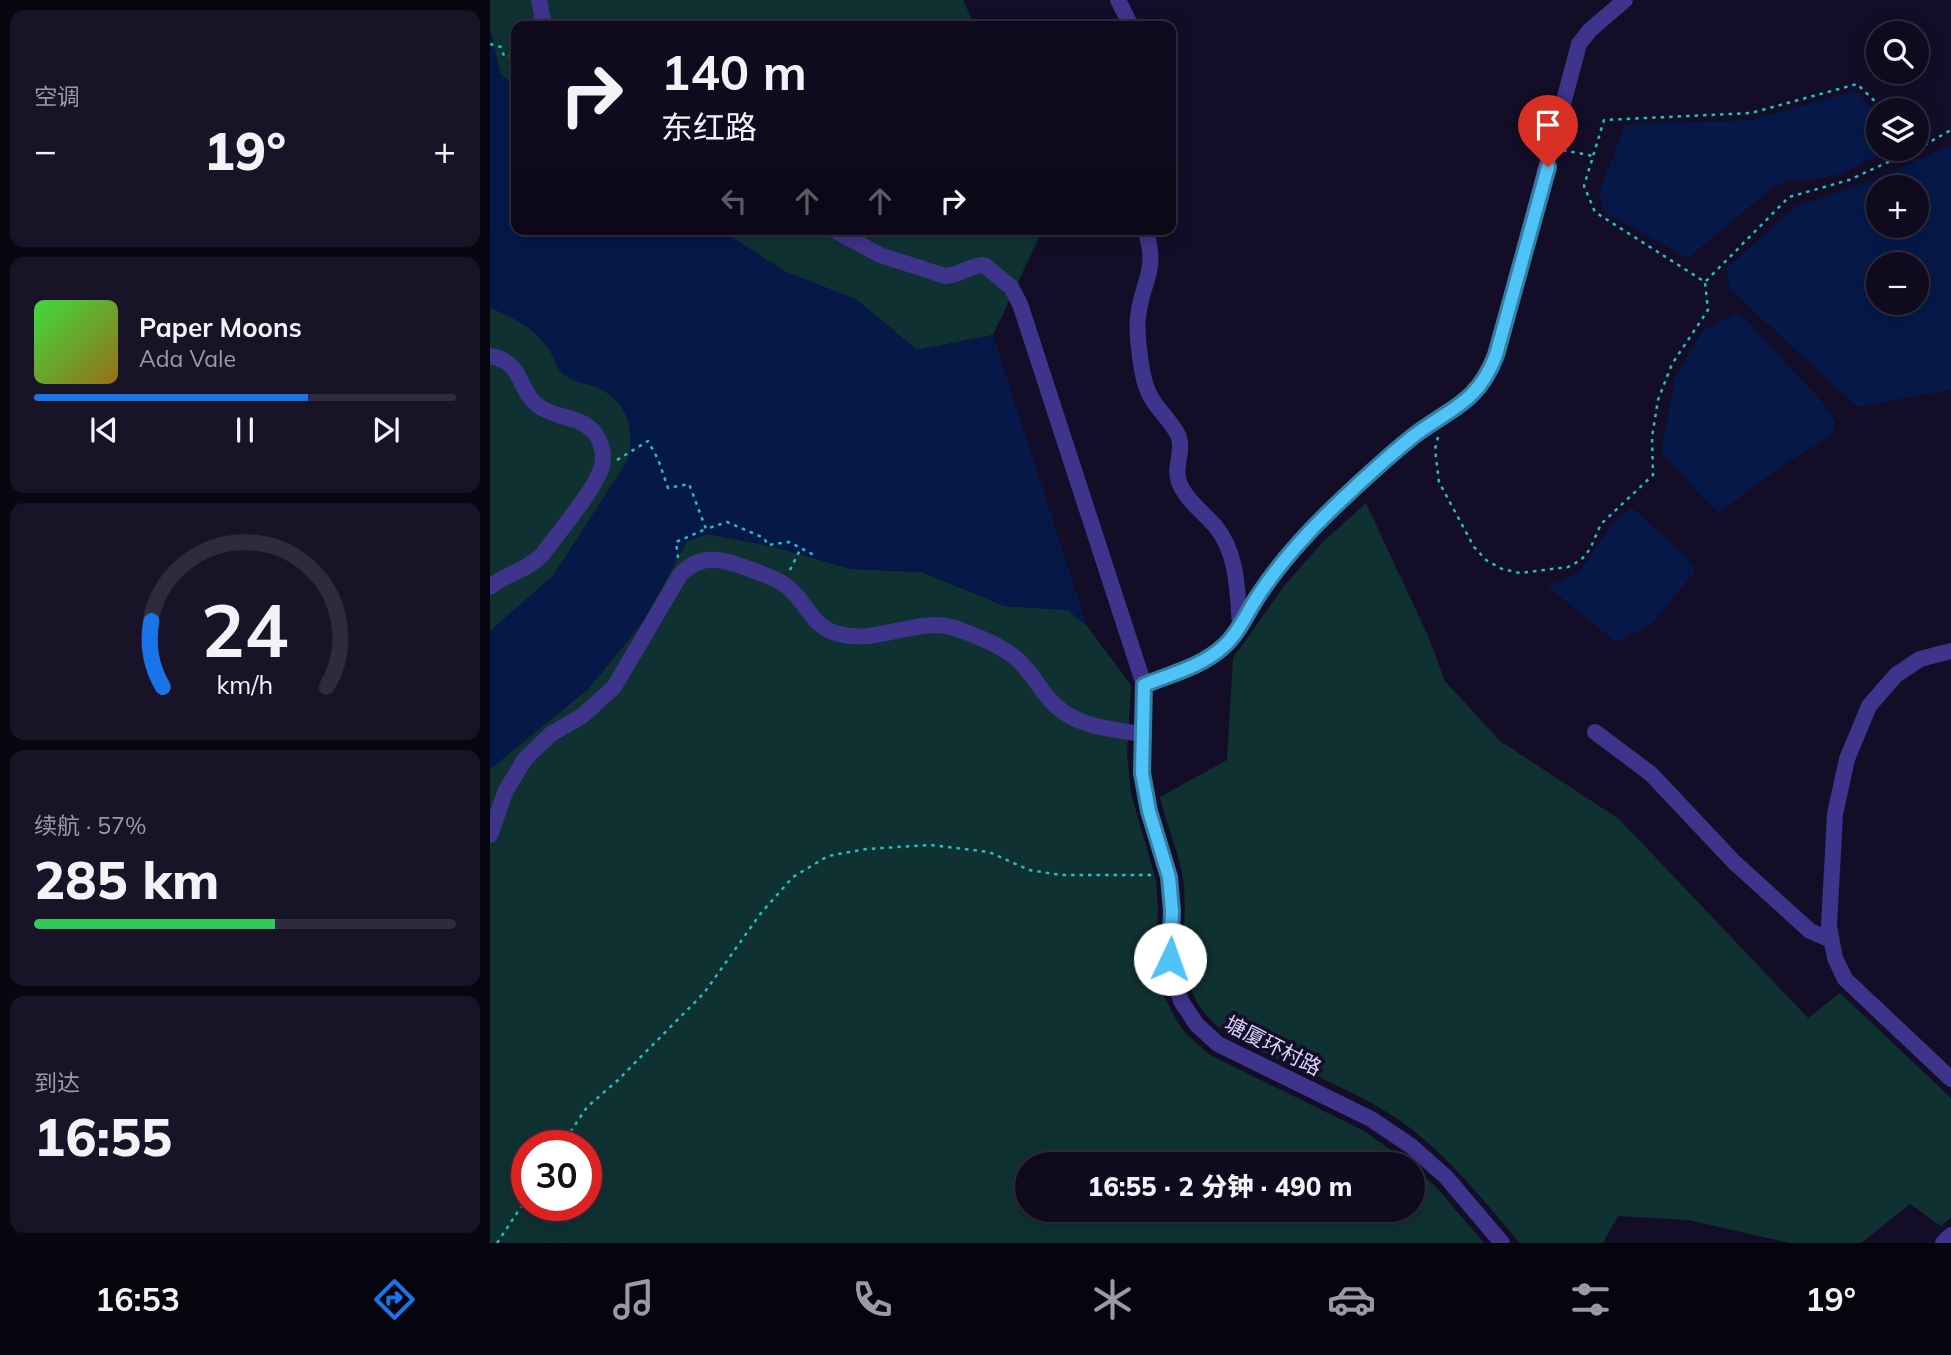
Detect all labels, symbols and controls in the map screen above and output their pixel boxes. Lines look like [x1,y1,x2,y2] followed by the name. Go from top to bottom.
[1866,21,1929,315] map controls
[1866,21,1929,84] button: search
[661,41,807,102] text: 140 m
[546,49,637,140] icon: right
[34,82,80,111] text: 空调
[1518,95,1578,167] pin
[1866,98,1929,161] button: layers
[1529,106,1567,144] icon: arrive
[661,107,757,147] text: 东红路
[204,118,286,183] text: 19°
[34,126,57,174] text: −
[433,126,456,174] text: +
[1866,175,1929,238] button: +
[715,182,753,220] icon: left
[788,182,826,220] icon: ahead
[861,182,899,220] icon: ahead
[934,182,972,220] icon: right
[1866,252,1929,315] button: −
[139,311,302,344] text: Paper Moons
[139,344,236,373] text: Ada Vale
[85,411,123,449] icon: previous
[226,411,264,449] icon: pause
[367,411,405,449] icon: next
[201,585,289,676] text: 24
[217,669,273,700] text: km/h
[34,811,146,840] text: 续航 · 57%
[34,847,219,912] text: 285 km
[1133,922,1207,996] position arrow
[1221,1010,1326,1081] street label: 塘厦环村路
[34,1068,80,1097] text: 到达
[34,1104,172,1169] text: 16:55
[511,1130,602,1221] speed limit sign: 30
[1088,1170,1352,1203] text: 16:55 · 2 分钟 · 490 m
[370,1275,419,1324] icon: directions
[609,1275,658,1324] icon: music
[848,1275,897,1324] icon: phone
[1088,1275,1137,1324] icon: climate
[1327,1275,1376,1324] icon: car
[1566,1275,1615,1324] icon: filters
[95,1279,180,1319] text: 16:53
[1805,1279,1856,1319] text: 19°

